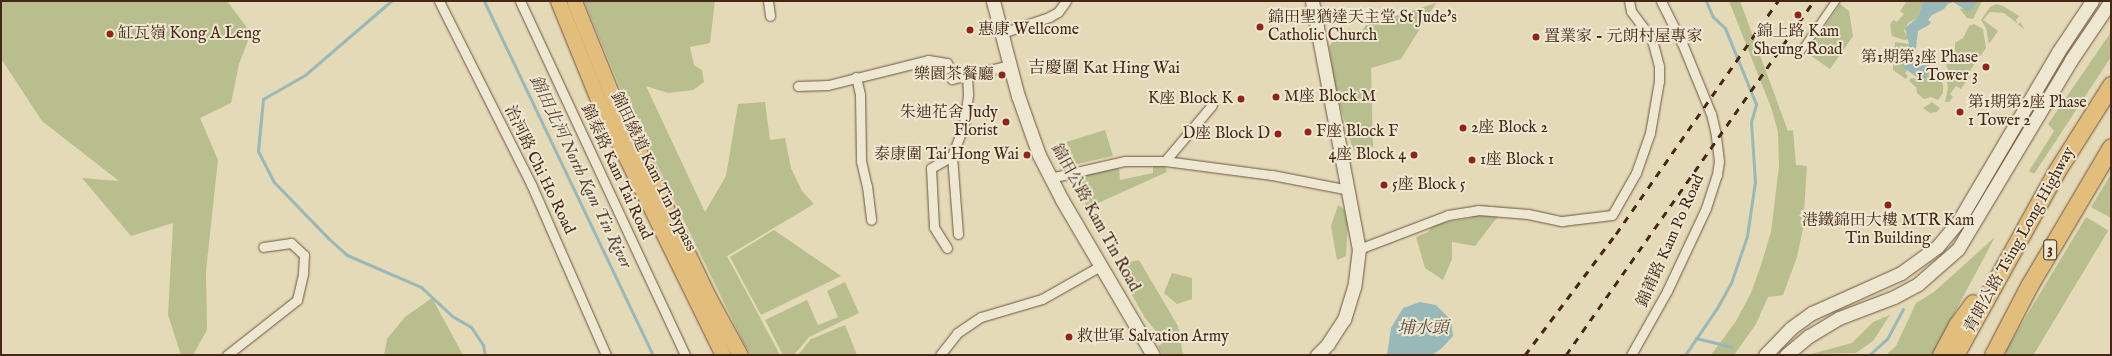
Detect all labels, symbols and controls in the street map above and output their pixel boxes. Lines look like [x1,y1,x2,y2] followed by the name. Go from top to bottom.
[1268,8,1457,46] place label: 錦田聖猶達天主堂 St Jude's Catholic Church
[1792,9,1804,21] marker: 錦上路 Kam Sheung Road
[978,20,1079,40] place label: 惠康 Wellcome
[1255,22,1265,32] marker: 錦田聖猶達天主堂 St Jude's Catholic Church
[1753,22,1843,60] place label: 錦上路 Kam Sheung Road
[118,24,261,44] place label: 缸瓦嶺 Kong A Leng
[965,25,975,35] marker: 惠康 Wellcome
[1544,27,1702,47] place label: 置業家 - 元朗村屋專家
[105,29,115,39] marker: 缸瓦嶺 Kong A Leng
[1531,32,1541,42] marker: 置業家 - 元朗村屋專家
[1861,48,1978,86] place label: 第1期第3座 Phase 1 Tower 3
[1028,59,1180,79] district label: 吉慶圍 Kat Hing Wai
[1981,62,1991,72] marker: 第1期第3座 Phase 1 Tower 3
[914,65,994,85] place label: 樂園茶餐廳
[997,70,1007,80] marker: 樂園茶餐廳
[524,72,636,272] water label: 錦田北河 North Kam Tin River
[1284,87,1376,107] place label: M座 Block M
[606,89,700,255] street label: 錦田繞道 Kam Tin Bypass
[1148,89,1233,109] place label: K座 Block K
[1271,92,1281,102] marker: M座 Block M
[1968,93,2087,131] place label: 第1期第2座 Phase 1 Tower 2
[1236,94,1246,104] marker: K座 Block K
[576,101,656,243] street label: 錦泰路 Kam Tai Road
[499,102,579,238] street label: 治河路 Chi Ho Road
[900,103,998,141] place label: 朱迪花舍 Judy Florist
[1955,107,1965,117] marker: 第1期第2座 Phase 1 Tower 2
[1001,117,1011,127] marker: 朱迪花舍 Judy Florist
[1471,118,1548,138] place label: 2座 Block 2
[1316,122,1398,142] place label: F座 Block F
[1458,123,1468,133] marker: 2座 Block 2
[1182,124,1270,144] place label: D座 Block D
[1303,127,1313,137] marker: F座 Block F
[1273,129,1283,139] marker: D座 Block D
[1046,141,1144,295] street label: 錦田公路 Kam Tin Road
[1961,144,2079,336] street label: 青朗公路 Tsing Long Highway
[874,145,1019,165] place label: 泰康圍 Tai Hong Wai
[1328,145,1406,165] place label: 4座 Block 4
[1022,150,1032,160] marker: 泰康圍 Tai Hong Wai
[1409,150,1419,160] marker: 4座 Block 4
[1480,150,1554,170] place label: 1座 Block 1
[1467,155,1477,165] marker: 1座 Block 1
[1633,172,1709,310] street label: 錦莆路 Kam Po Road
[1392,175,1466,195] place label: 5座 Block 5
[1379,180,1389,190] marker: 5座 Block 5
[1883,200,1893,210] marker: 港鐵錦田大樓 MTR Kam Tin Building
[1802,211,1974,249] place label: 港鐵錦田大樓 MTR Kam Tin Building
[2043,237,2057,263] road number: 3
[1398,319,1448,339] water label: 埔水頭
[1077,327,1229,347] place label: 救世軍 Salvation Army
[1064,332,1074,342] marker: 救世軍 Salvation Army

